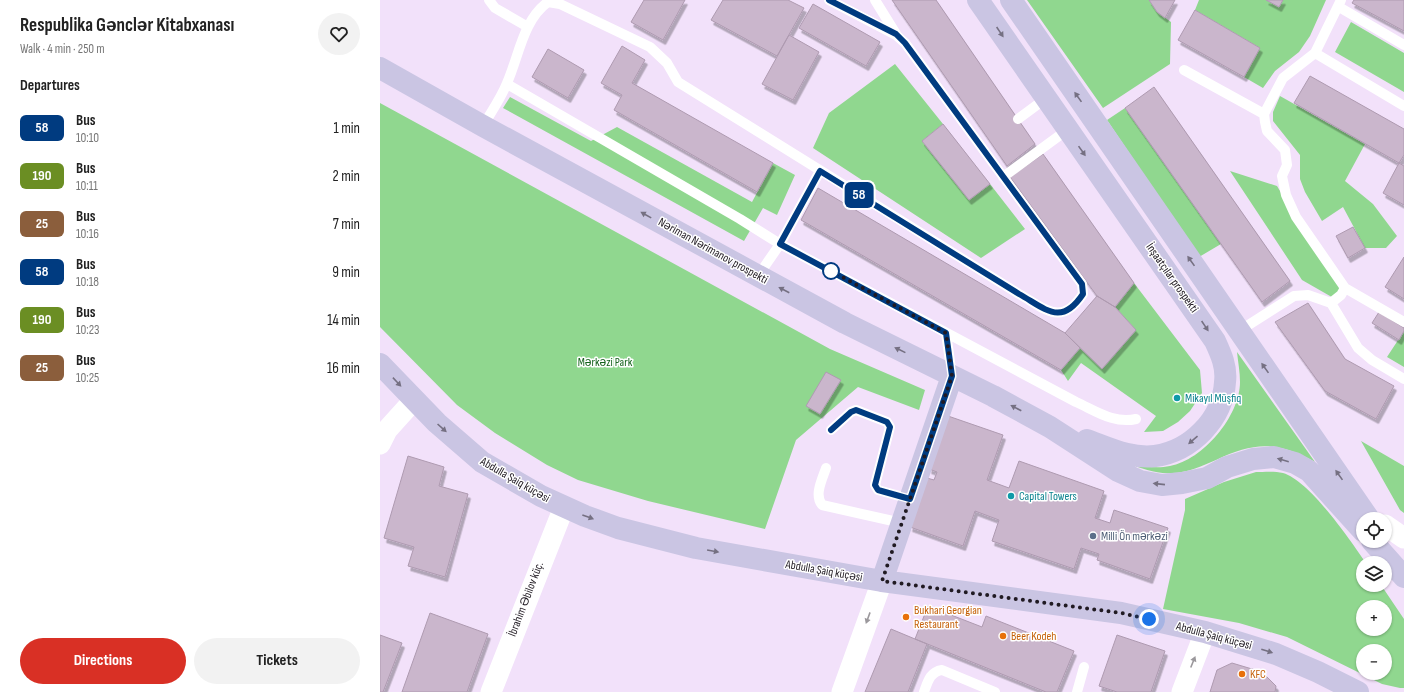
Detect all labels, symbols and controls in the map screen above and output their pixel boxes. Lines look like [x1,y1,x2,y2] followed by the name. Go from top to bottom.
[318,13,360,55] button: heart
[20,14,234,37] text: Respublika Gənclər Kitabxanası
[996,27,1004,37] one-way arrow
[20,41,105,57] text: Walk · 4 min · 250 m
[20,76,80,95] text: Departures
[1074,91,1082,102] one-way arrow
[76,111,95,130] text: Bus
[36,119,48,136] text: 58
[334,119,360,138] text: 1 min
[76,130,99,146] text: 10:10
[1078,145,1086,156] one-way arrow
[76,159,95,178] text: Bus
[33,167,51,184] text: 190
[333,167,360,186] text: 2 min
[76,178,98,194] text: 10:11
[841,182,877,208] line badge: 58
[853,186,865,203] text: 58
[76,207,95,226] text: Bus
[640,211,652,218] one-way arrow
[36,215,48,232] text: 25
[333,215,360,234] text: 7 min
[656,215,770,287] street label: Nəriman Nərimanov prospekti
[76,226,99,242] text: 10:16
[1142,240,1202,316] street label: İnşaatçılar prospekti
[76,255,95,274] text: Bus
[1187,256,1195,267] one-way arrow
[822,262,840,280] unlabelled marker
[36,263,48,280] text: 58
[332,263,360,282] text: 9 min
[76,274,99,290] text: 10:18
[778,287,790,294] one-way arrow
[76,303,95,322] text: Bus
[33,311,51,328] text: 190
[327,311,360,330] text: 14 min
[1201,321,1209,331] one-way arrow
[76,322,99,338] text: 10:23
[894,347,905,353] one-way arrow
[76,351,95,370] text: Bus
[578,355,633,370] park label: Mərkəzi Park
[36,359,48,376] text: 25
[327,359,360,378] text: 16 min
[1261,363,1269,374] one-way arrow
[76,370,99,386] text: 10:25
[392,377,402,387] one-way arrow
[1185,391,1241,406] place label: Mikayıl Müşfiq
[1172,393,1182,403] marker: Mikayıl Müşfiq
[1010,405,1022,412] one-way arrow
[437,423,447,432] one-way arrow
[1187,436,1198,445] one-way arrow
[477,454,552,506] street label: Abdulla Şaiq küçəsi
[1277,457,1289,463] one-way arrow
[1335,470,1343,481] one-way arrow
[1153,481,1165,487] one-way arrow
[1019,489,1077,504] place label: Capital Towers
[1006,491,1016,501] marker: Capital Towers
[1356,512,1392,680] map controls
[1356,512,1392,548] button: locate
[582,514,594,520] one-way arrow
[1101,529,1168,544] place label: Milli Ön mərkəzi
[1088,531,1098,541] marker: Milli Ön mərkəzi
[707,548,719,554] one-way arrow
[1356,556,1392,592] button: layers
[783,557,864,585] street label: Abdulla Şaiq küçəsi
[505,559,547,639] street label: İbrahim Əbilov küç.
[1356,600,1392,636] button: +
[914,603,982,632] place label: Bukhari Georgian Restaurant
[1139,609,1159,629] your location
[865,612,871,624] one-way arrow
[901,612,911,622] marker: Bukhari Georgian Restaurant
[1174,618,1254,653] street label: Abdulla Şaiq küçəsi
[1011,629,1057,644] place label: Beer Kodeh
[998,631,1008,641] marker: Beer Kodeh
[20,638,186,684] button: Directions
[194,638,360,684] button: Tickets
[1356,644,1392,680] button: −
[1262,649,1274,655] one-way arrow
[1191,656,1197,668] one-way arrow
[1250,667,1266,682] place label: KFC
[1237,669,1247,679] marker: KFC

